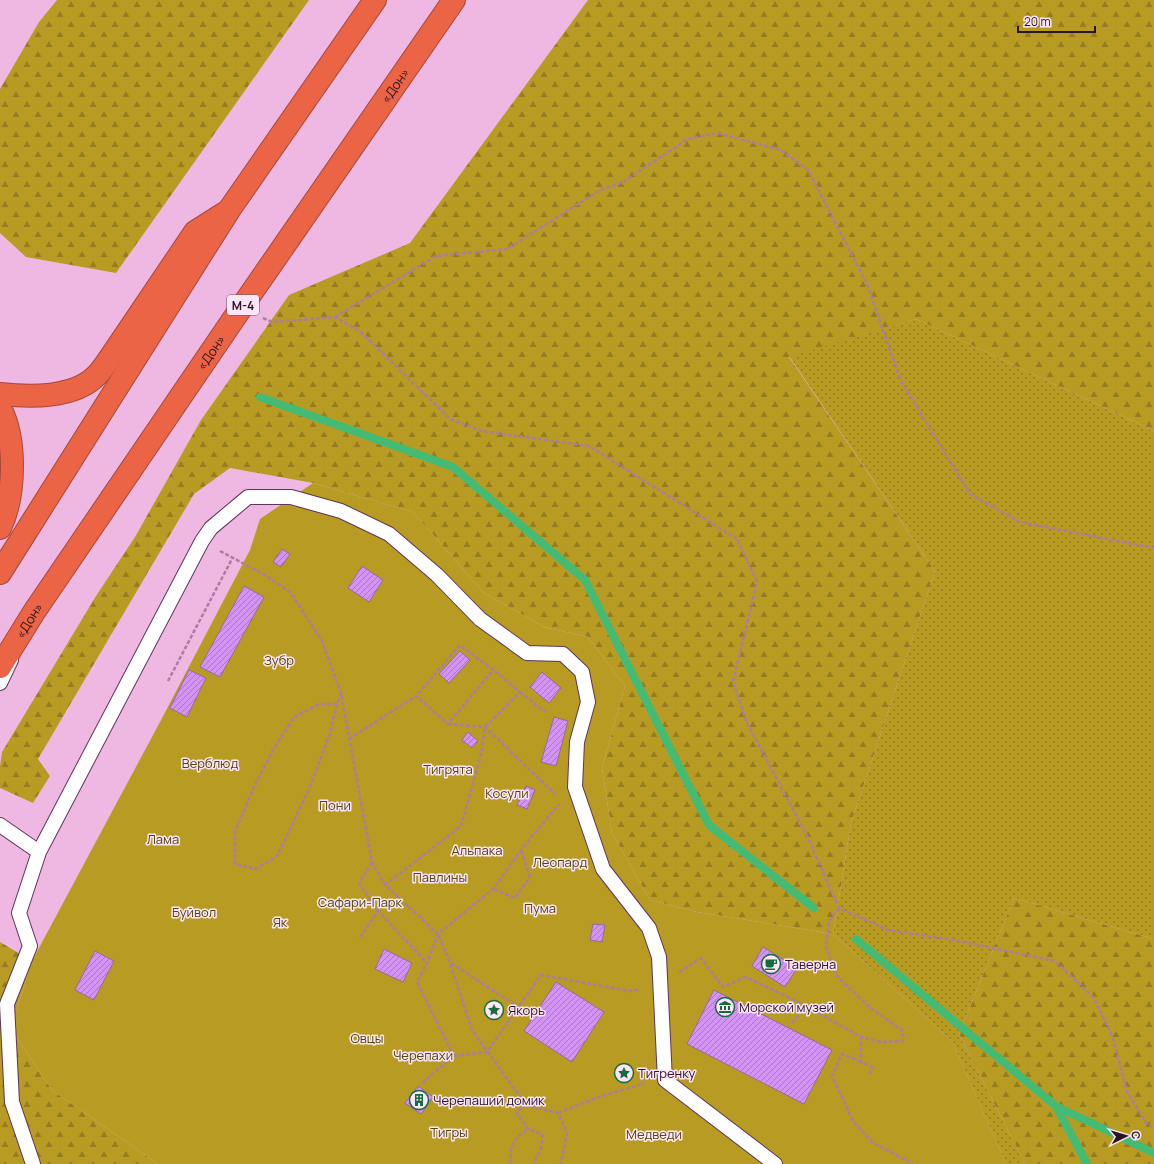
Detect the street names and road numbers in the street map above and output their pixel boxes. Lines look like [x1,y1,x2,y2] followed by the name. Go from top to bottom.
[376,64,413,107] street label: «Дон»
[227,295,259,315] road number: М-4
[193,331,229,373] street label: «Дон»
[11,599,47,642] street label: «Дон»

